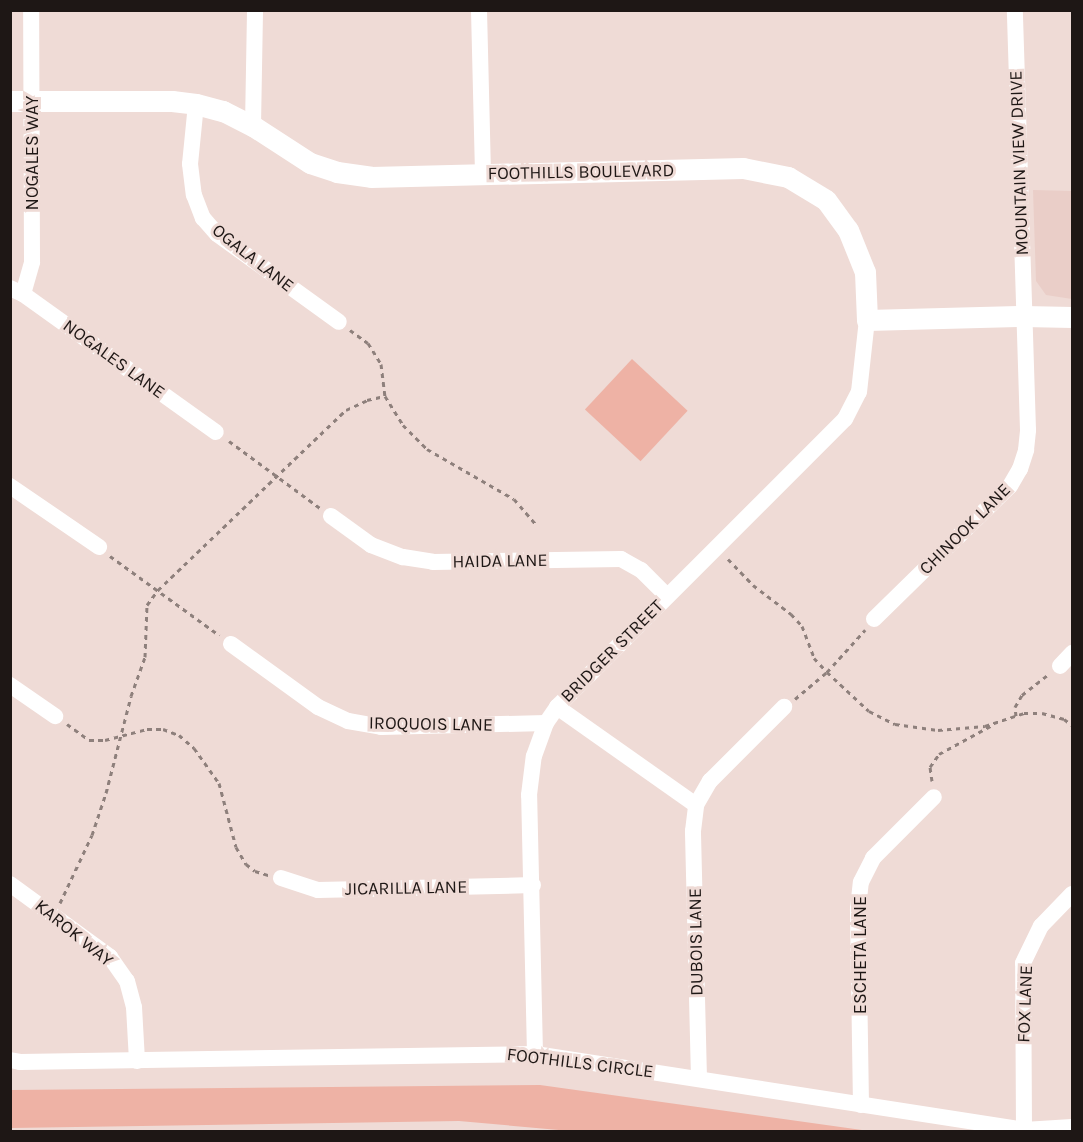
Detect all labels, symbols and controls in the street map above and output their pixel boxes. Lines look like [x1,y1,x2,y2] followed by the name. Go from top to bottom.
[1005,70,1033,256] street label: MOUNTAIN VIEW DRIVE
[21,96,43,210] street label: NOGALES WAY
[488,160,674,184] street label: FOOTHILLS BOULEVARD
[208,219,298,297] street label: OGALA LANE
[59,315,169,403] street label: NOGALES LANE
[915,479,1015,579] street label: CHINOOK LANE
[452,549,548,573] street label: HAIDA LANE
[556,595,668,707] street label: BRIDGER STREET
[369,712,493,736] street label: IROQUOIS LANE
[345,876,467,900] street label: JICARILLA LANE
[684,888,708,996] street label: DUBOIS LANE
[31,895,117,971] street label: KAROK WAY
[849,896,871,1014] street label: ESCHETA LANE
[1013,965,1037,1043] street label: FOX LANE
[506,1043,654,1083] street label: FOOTHILLS CIRCLE

